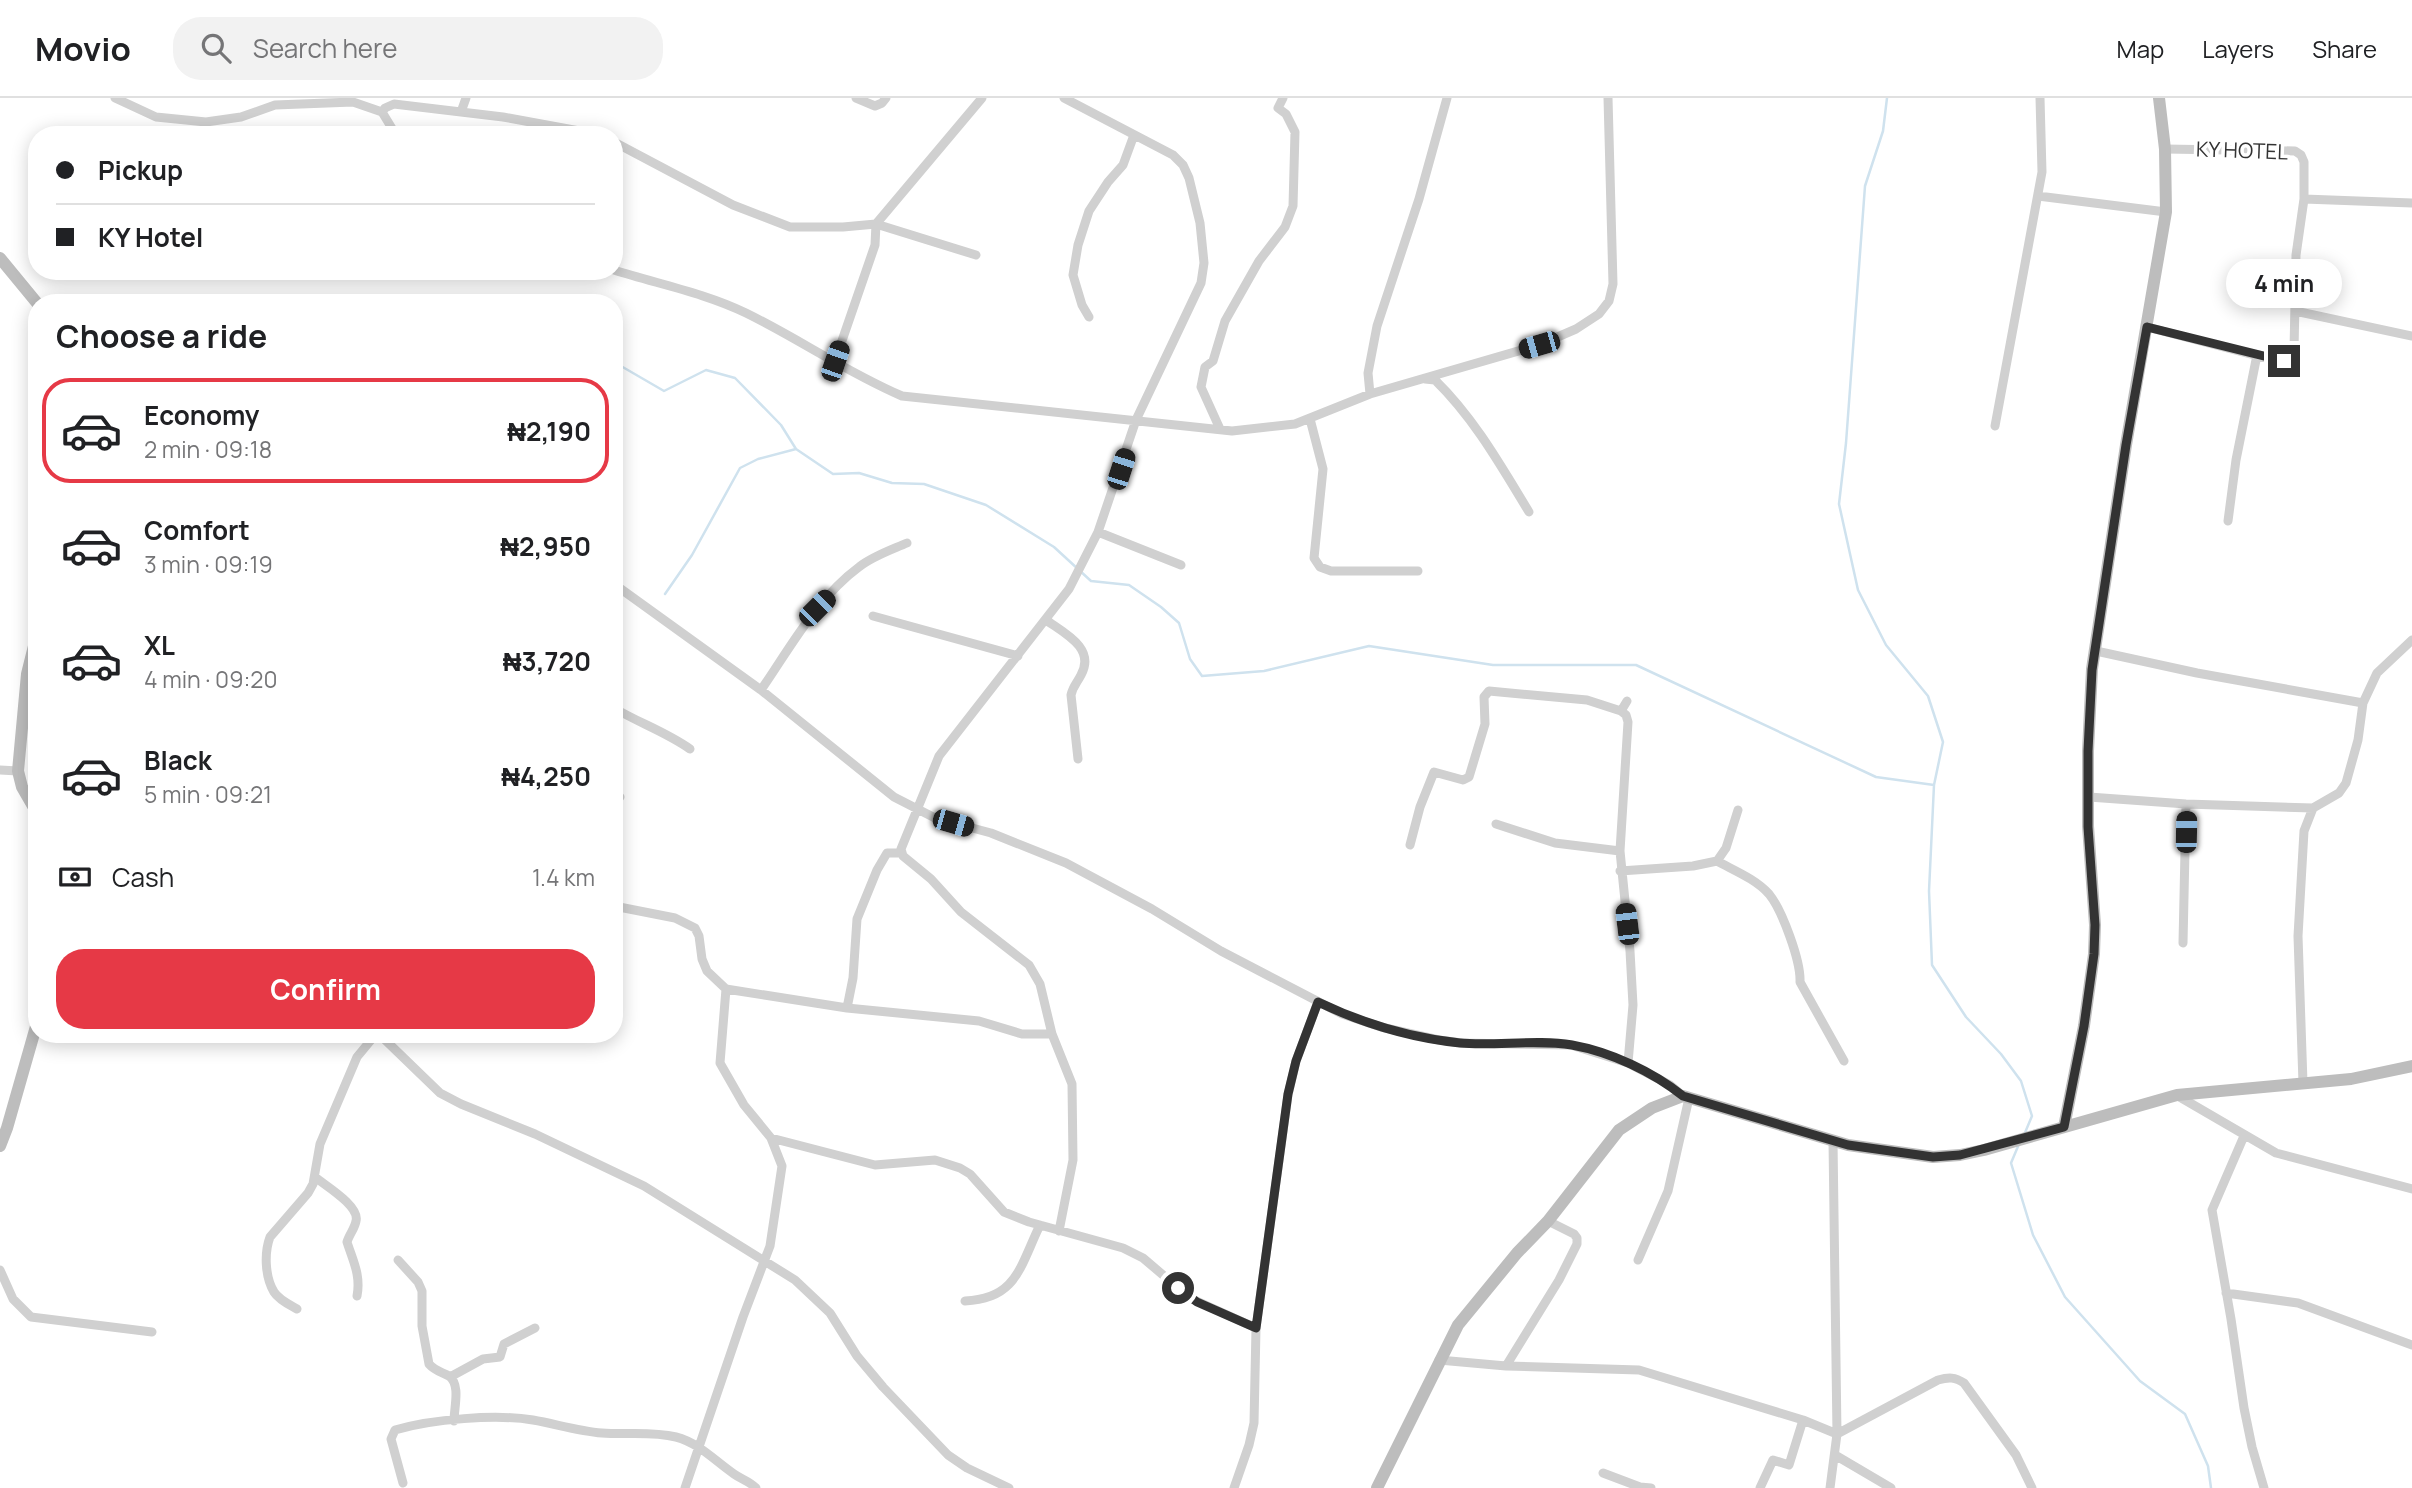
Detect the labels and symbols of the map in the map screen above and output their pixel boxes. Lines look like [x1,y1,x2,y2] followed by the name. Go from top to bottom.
[2196,134,2289,166] street label: KY HOTEL
[2226,260,2342,308] callout: 4 min
[1516,329,1563,361] car
[819,338,852,384] car
[2268,345,2300,377] route end
[1105,446,1138,492] car
[795,586,840,630] car
[930,807,977,839] car
[2176,811,2197,853] car
[1615,902,1640,946] car
[1162,1272,1194,1304] route start

